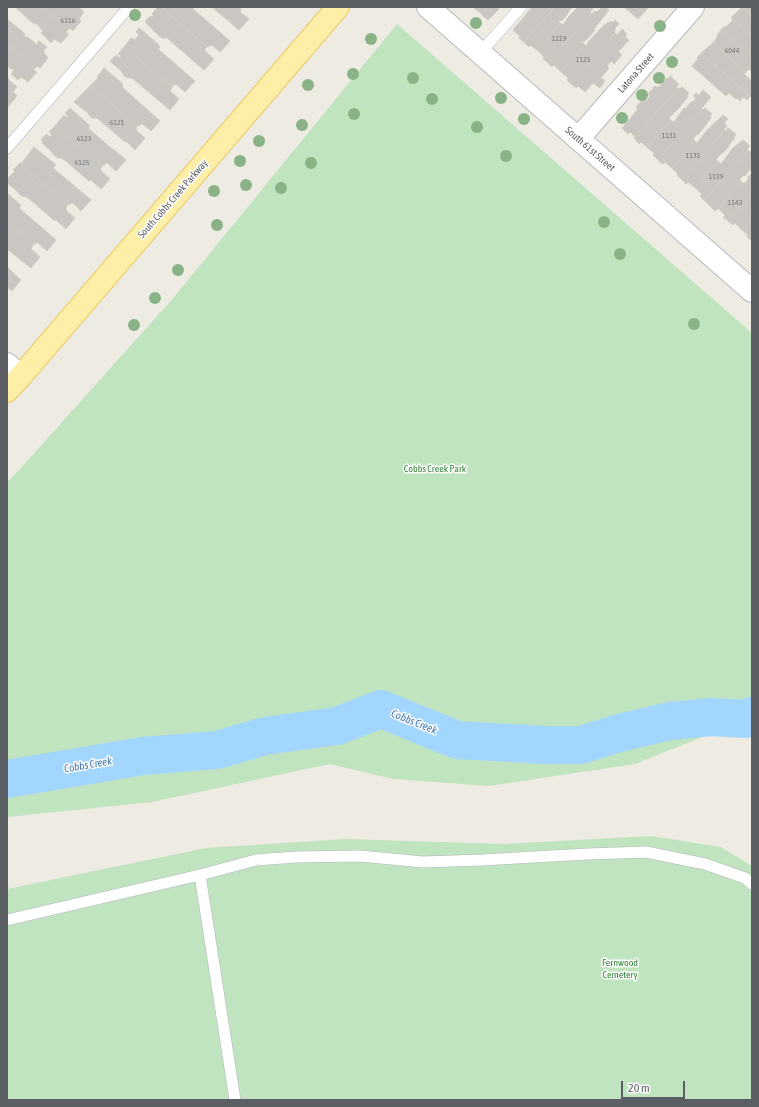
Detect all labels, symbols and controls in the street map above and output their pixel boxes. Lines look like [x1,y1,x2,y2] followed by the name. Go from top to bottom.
[60,15,76,25] house number: 6116
[551,33,567,43] house number: 1119
[724,45,740,55] house number: 6044
[615,51,657,95] street label: Latona Street
[575,54,591,64] house number: 1123
[109,117,125,127] house number: 6121
[563,124,617,174] street label: South 61st Street
[661,130,677,140] house number: 1131
[76,133,92,143] house number: 6123
[685,150,701,160] house number: 1135
[74,157,90,167] house number: 6125
[136,157,210,241] street label: South Cobbs Creek Parkway
[708,171,724,181] house number: 1139
[727,197,743,207] house number: 1143
[404,463,466,475] park label: Cobbs Creek Park
[389,707,439,737] water label: Cobbs Creek
[63,754,113,776] water label: Cobbs Creek
[602,957,638,980] park label: Fernwood Cemetery
[623,1073,687,1099] scale bar
[628,1081,650,1095] text: 20 m

